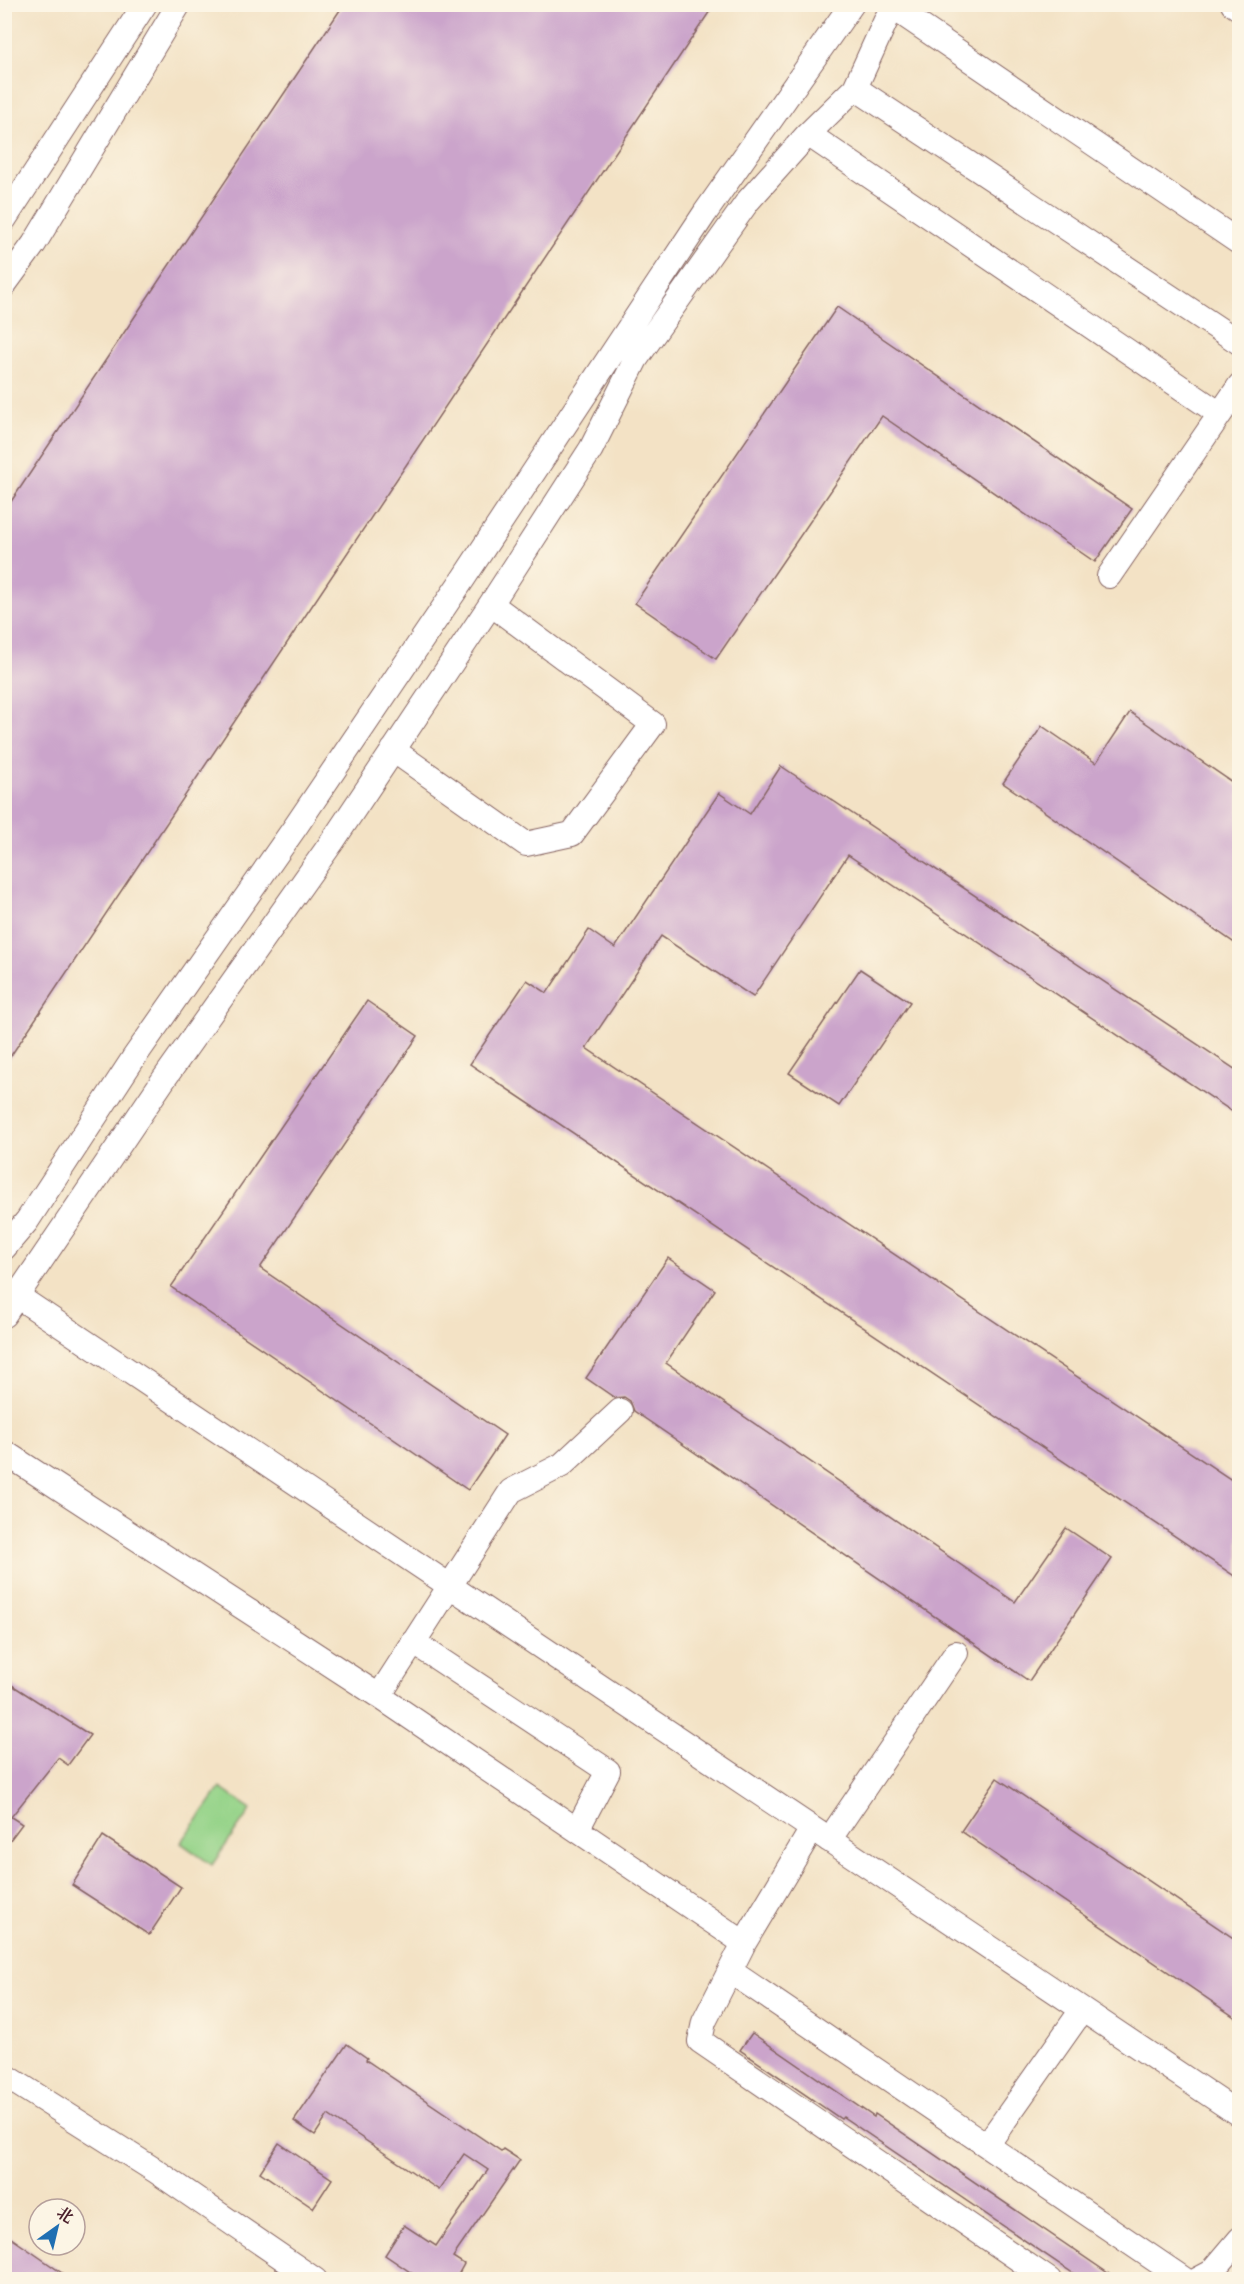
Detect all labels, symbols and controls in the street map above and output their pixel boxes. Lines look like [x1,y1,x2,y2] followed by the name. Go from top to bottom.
[27,2197,87,2257] north arrow
[51,2203,77,2230] text: 北

